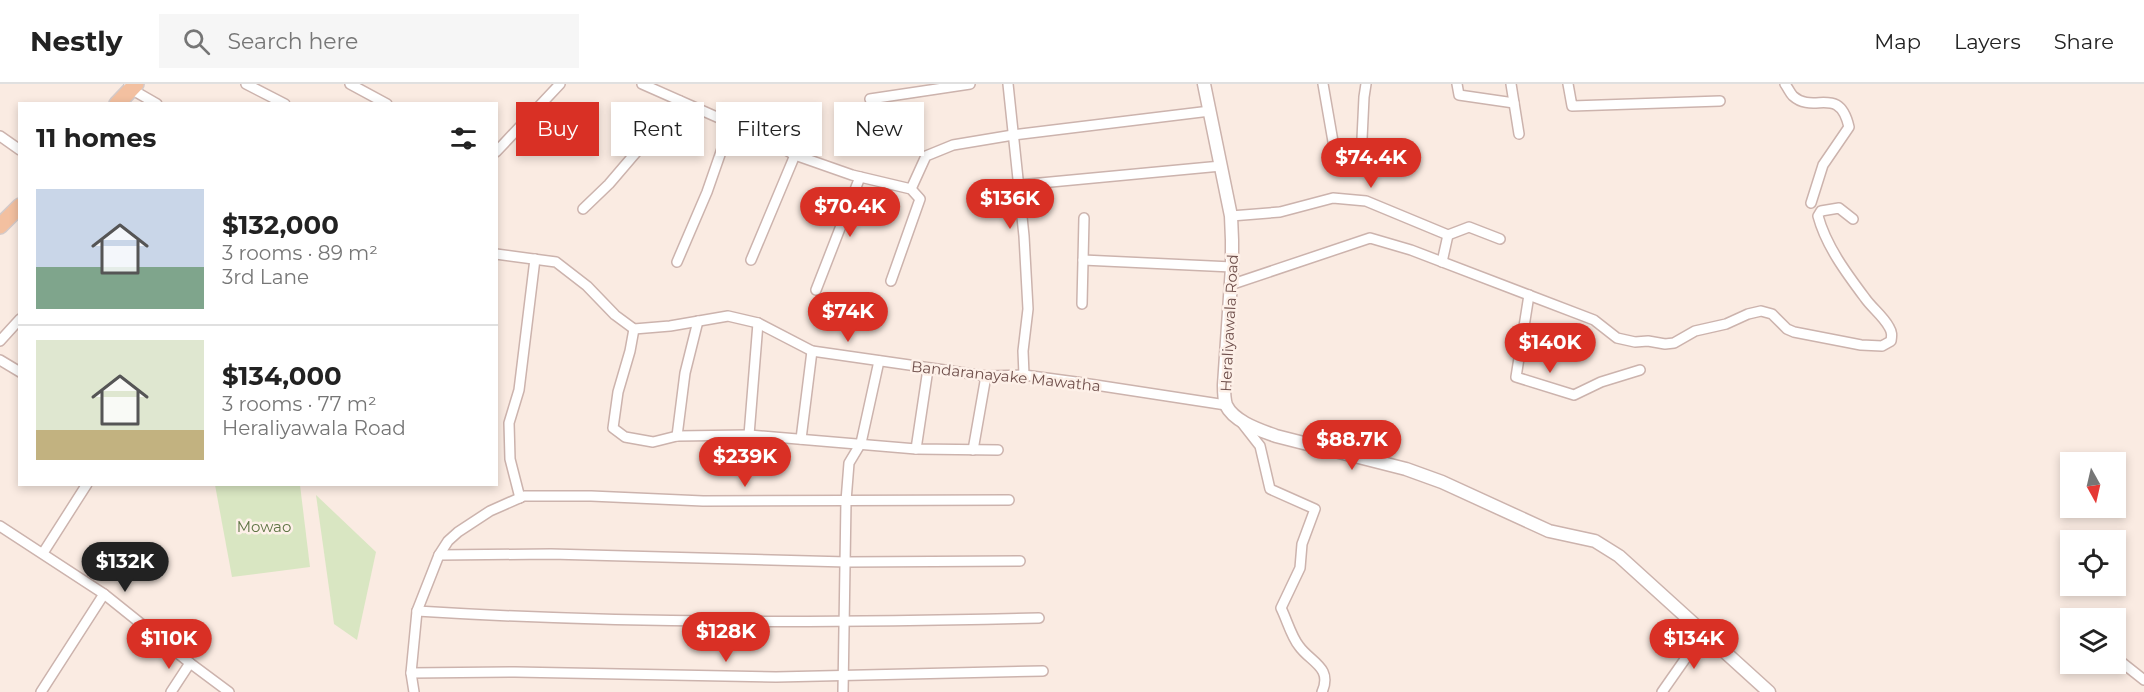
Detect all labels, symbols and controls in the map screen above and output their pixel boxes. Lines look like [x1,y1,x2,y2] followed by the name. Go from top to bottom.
[159,14,579,68] search box
[30,24,123,58] text: Nestly
[180,25,213,58] icon: search
[228,28,358,55] text: Search here
[1874,29,1921,54] text: Map
[1954,29,2021,54] text: Layers
[2054,29,2114,54] text: Share
[516,102,599,156] chip: Buy
[611,102,704,156] chip: Rent
[716,102,822,156] chip: Filters
[834,102,924,156] chip: New
[36,122,156,154] text: 11 homes
[447,122,480,155] icon: filters
[1322,138,1420,189] pin: $74.4K
[1335,145,1407,169] text: $74.4K
[968,179,1052,230] pin: $136K
[980,186,1040,210] text: $136K
[801,187,899,238] pin: $70.4K
[814,194,886,218] text: $70.4K
[222,209,339,241] text: $132,000
[84,213,156,285] icon: home
[222,241,378,265] text: 3 rooms · 89 m²
[1216,254,1242,392] street label: Heraliyawala Road
[222,265,309,289] text: 3rd Lane
[812,292,884,343] pin: $74K
[822,299,874,323] text: $74K
[1508,323,1592,374] pin: $140K
[1519,330,1581,354] text: $140K
[910,357,1102,395] street label: Bandaranayake Mawatha
[222,360,342,392] text: $134,000
[84,364,156,436] icon: home
[222,392,377,416] text: 3 rooms · 77 m²
[222,416,406,440] text: Heraliyawala Road
[1303,420,1401,471] pin: $88.7K
[1316,427,1388,451] text: $88.7K
[703,437,787,488] pin: $239K
[713,444,777,468] text: $239K
[2060,452,2126,518] north arrow
[2060,452,2126,674] map controls
[237,517,291,536] park label: Mowao
[2060,530,2126,596] button: locate
[83,542,167,593] pin: $132K
[96,549,154,573] text: $132K
[2060,608,2126,674] button: layers
[684,612,768,663] pin: $128K
[127,619,211,670] pin: $110K
[696,619,756,643] text: $128K
[1652,619,1736,670] pin: $134K
[141,626,197,650] text: $110K
[1664,626,1724,650] text: $134K

